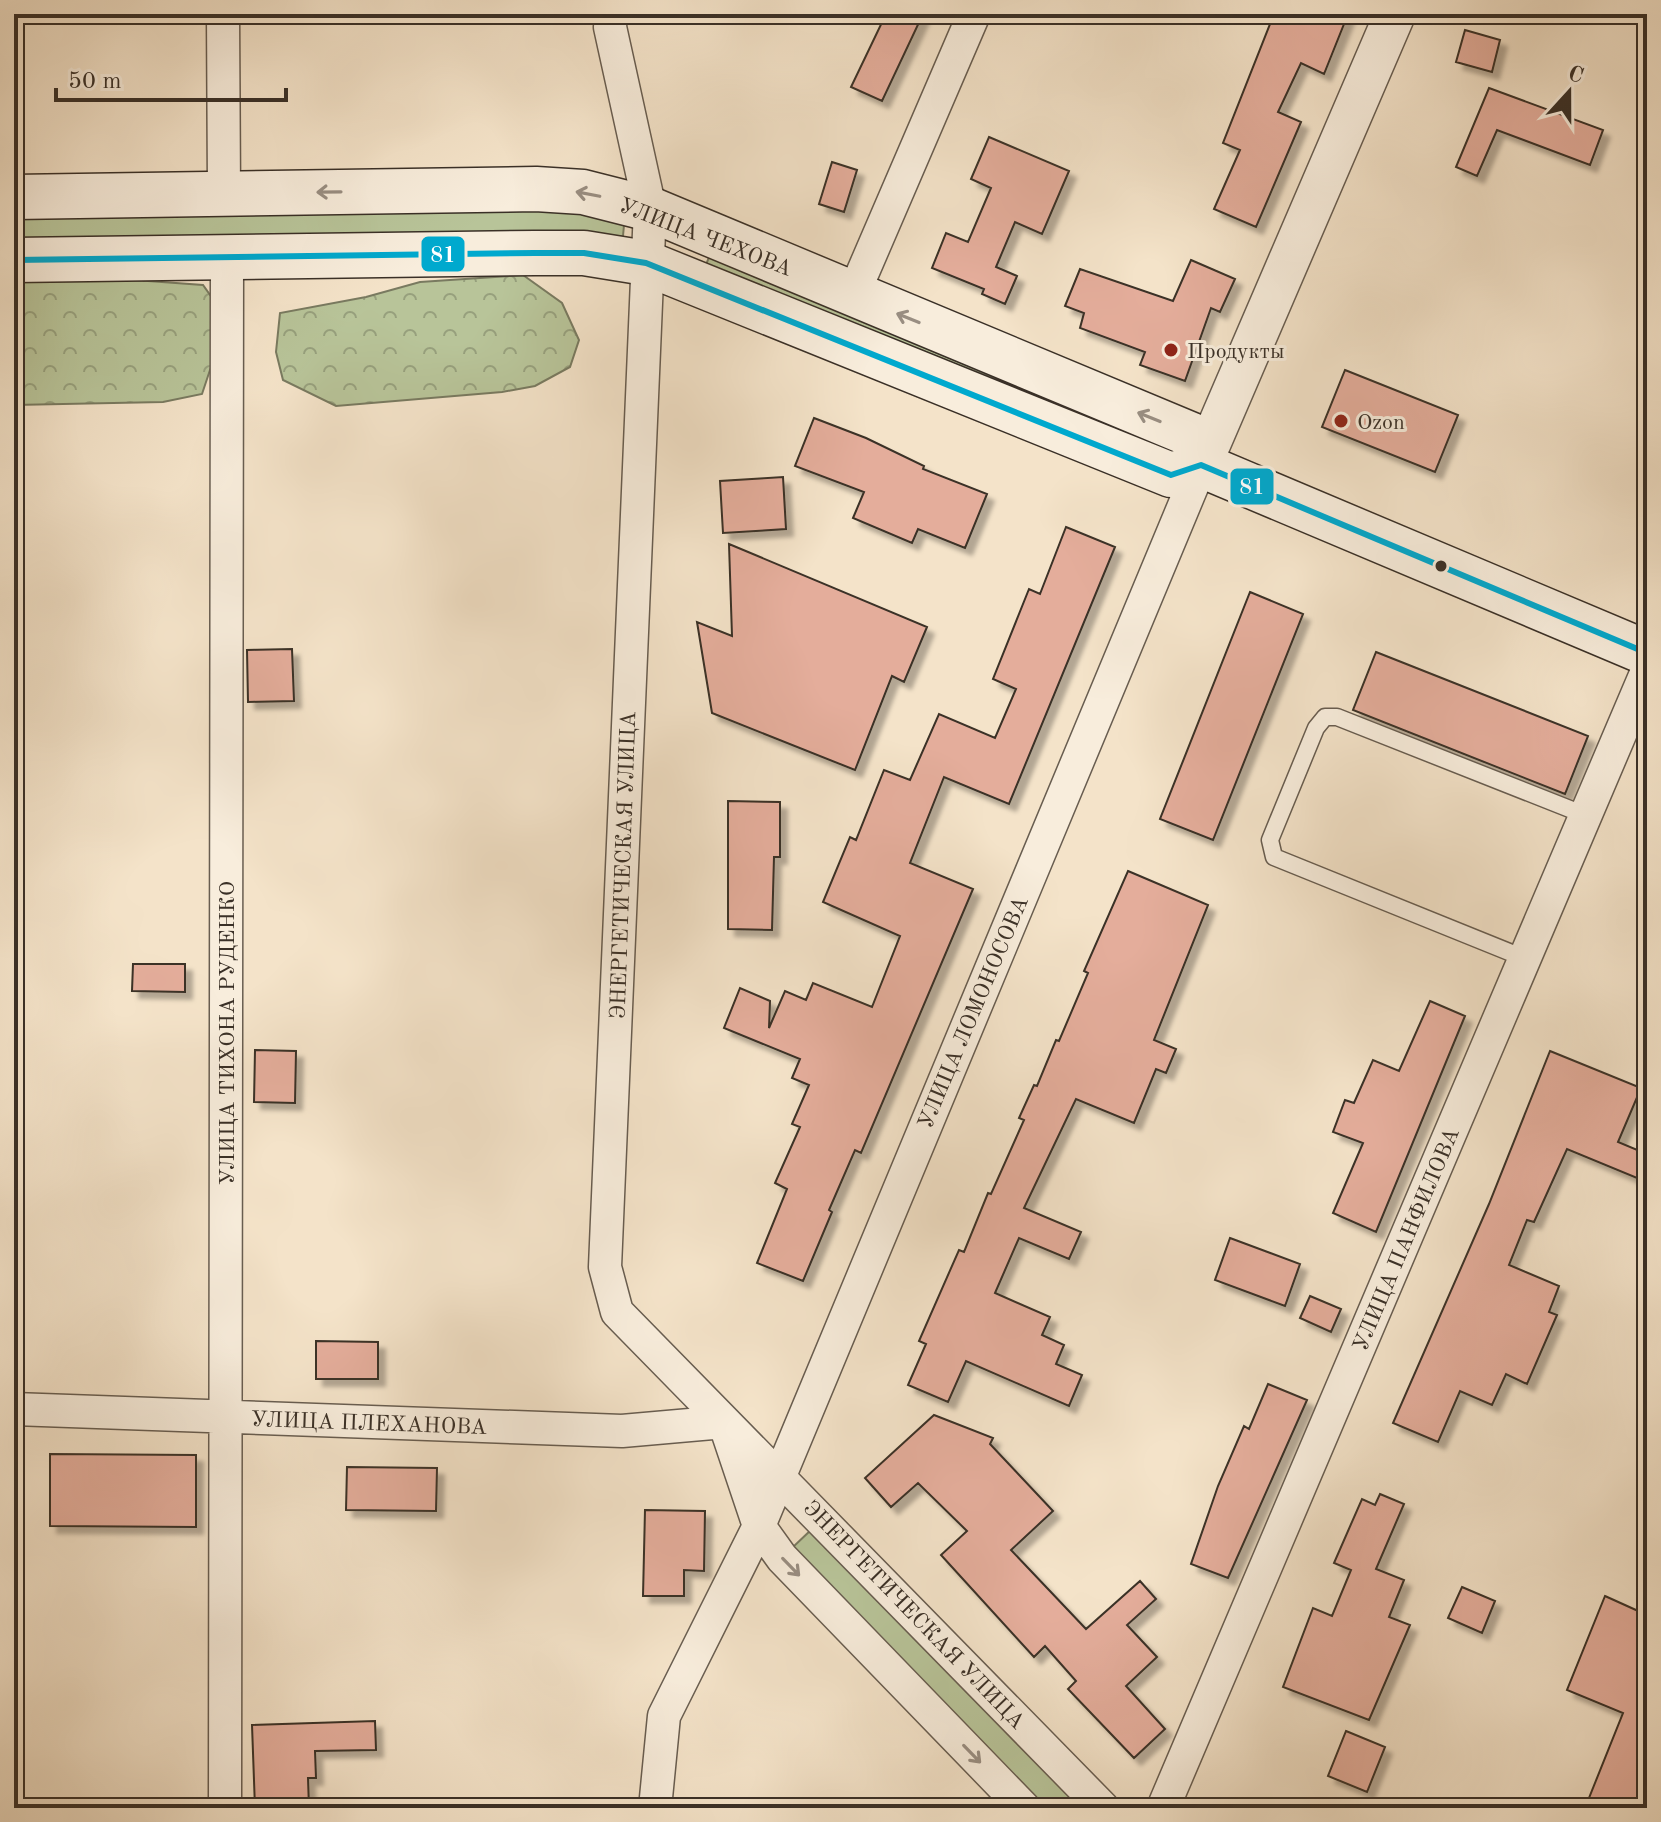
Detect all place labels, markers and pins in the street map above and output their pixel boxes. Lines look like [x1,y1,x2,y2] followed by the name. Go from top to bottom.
[1162,341,1180,359] marker: Продукты
[1187,341,1284,363] place label: Продукты
[1332,412,1350,430] marker: Ozon
[1357,412,1405,434] place label: Ozon
[1433,558,1449,574] unlabelled marker

